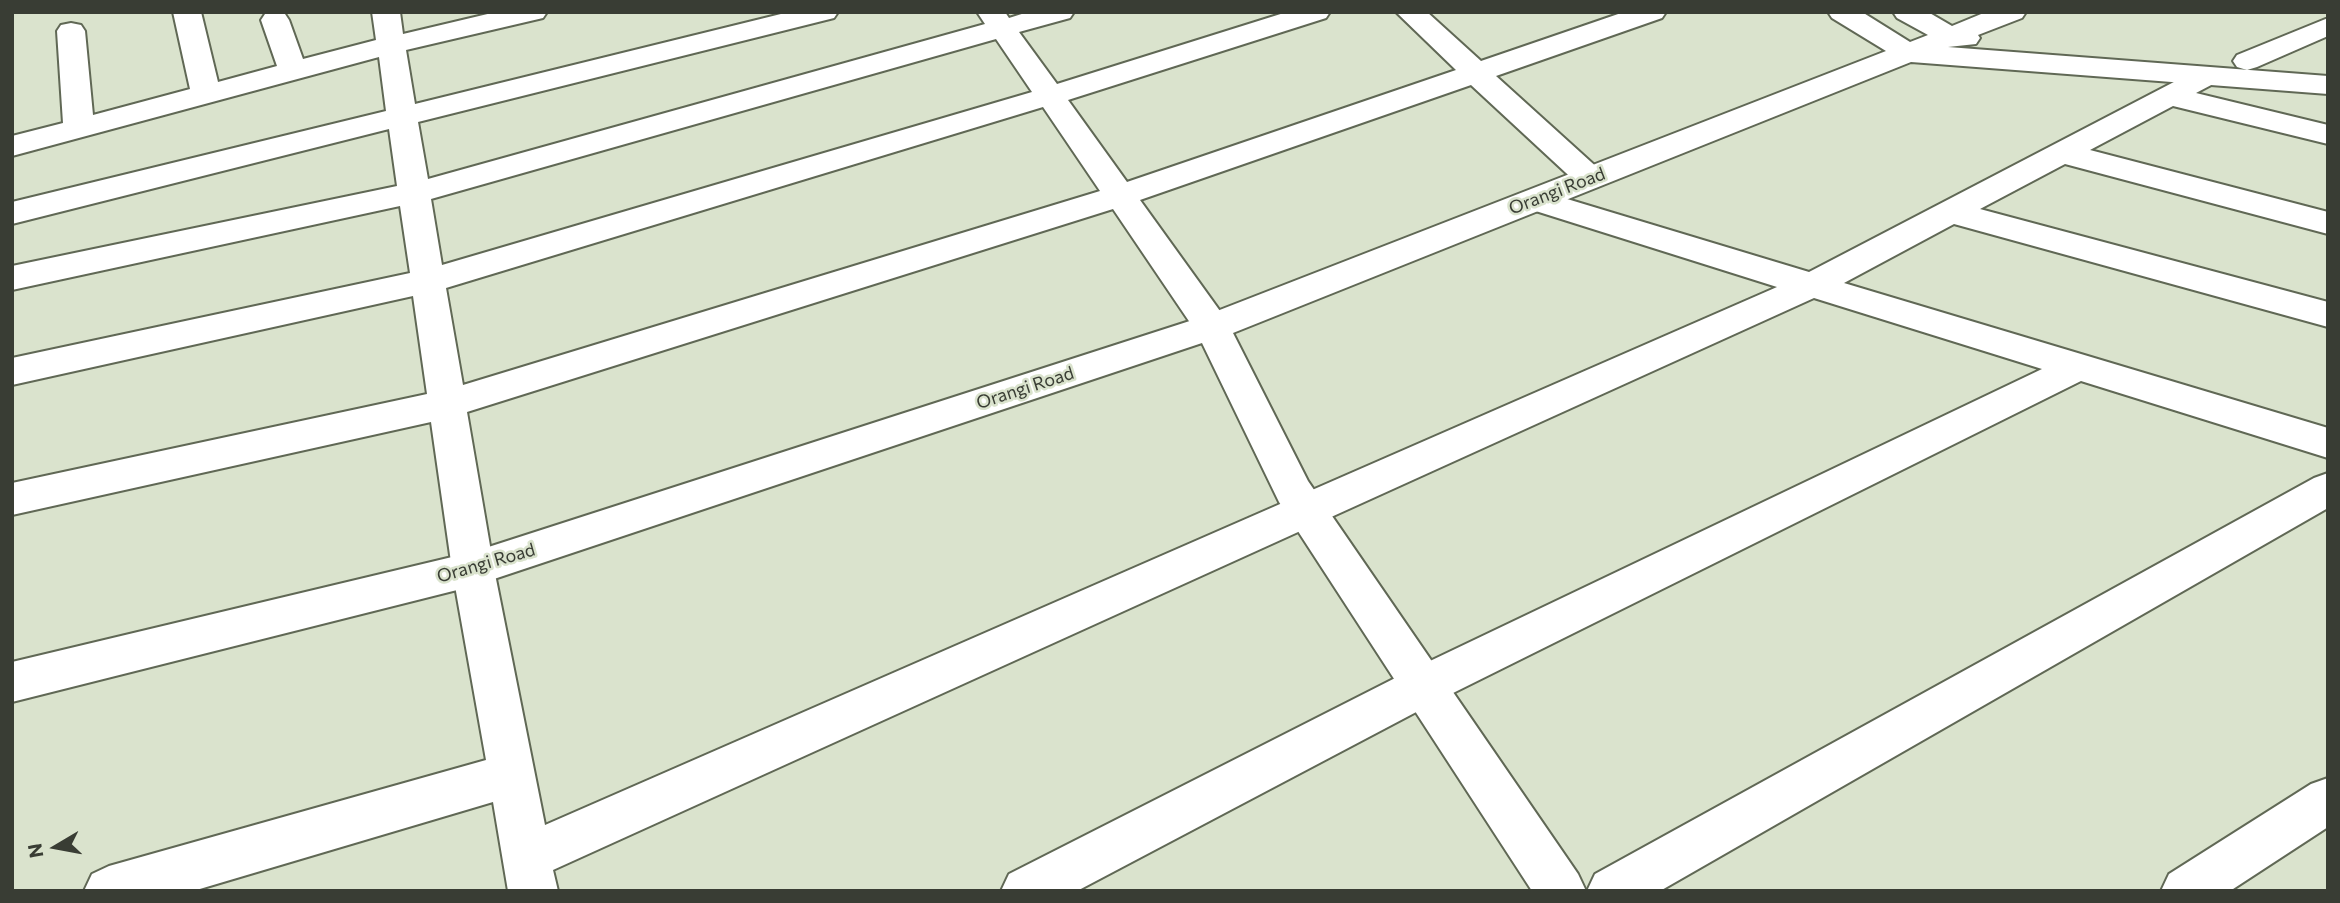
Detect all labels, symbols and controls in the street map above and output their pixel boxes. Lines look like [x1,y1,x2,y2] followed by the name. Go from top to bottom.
[1506,163,1608,219] street label: Orangi Road
[973,362,1077,414] street label: Orangi Road
[434,539,538,587] street label: Orangi Road
[21,812,91,882] north arrow
[22,842,47,860] text: N

